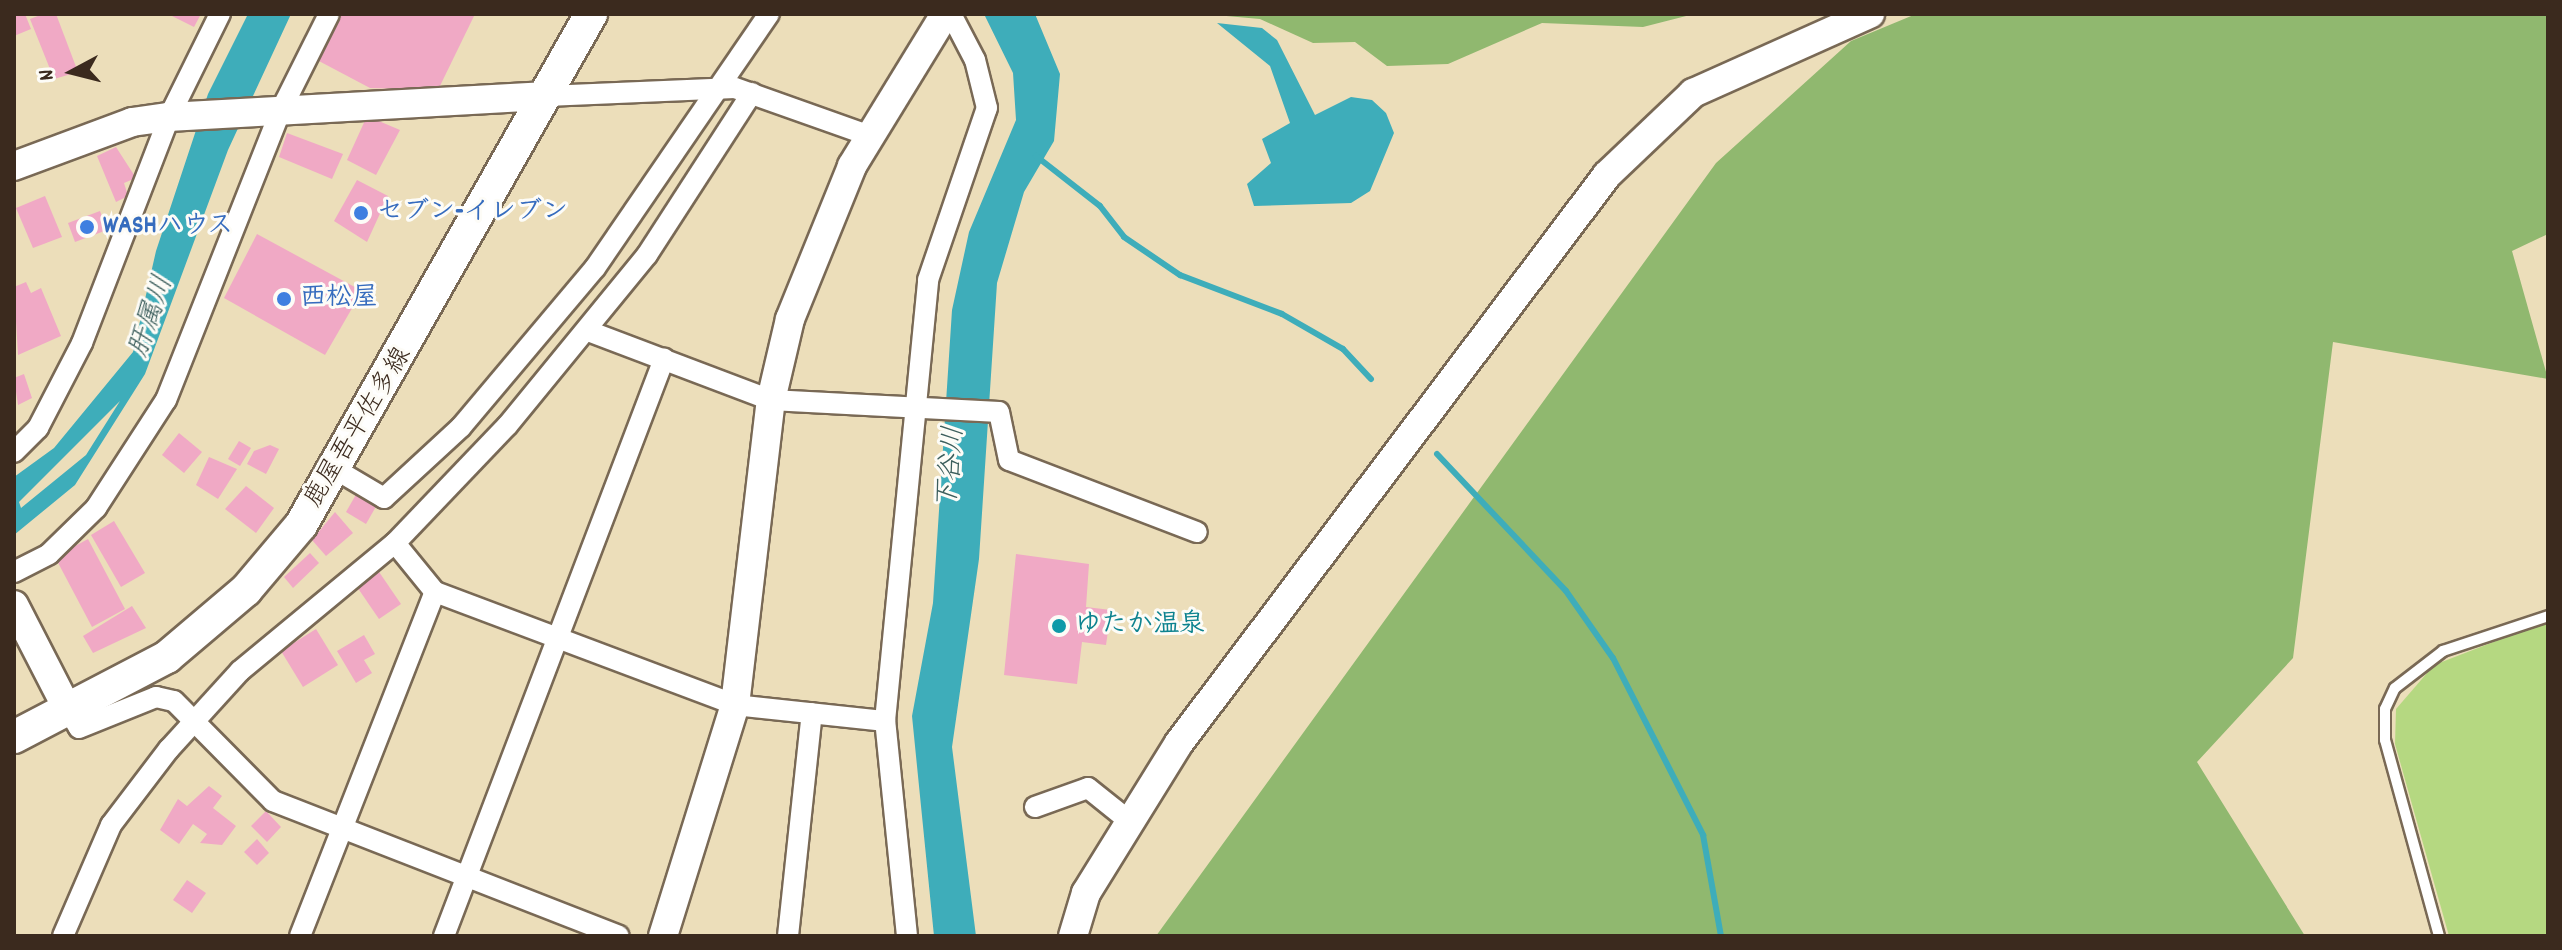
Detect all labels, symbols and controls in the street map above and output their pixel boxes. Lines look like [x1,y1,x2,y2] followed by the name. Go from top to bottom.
[32,32,112,112] north arrow
[32,68,64,82] text: N
[377,197,568,229] place label: セブン-イレブン
[352,204,370,222] marker: セブン-イレブン
[103,211,235,243] place label: WASHハウス
[78,218,96,236] marker: WASHハウス
[123,272,183,362] water label: 肝属川
[300,283,378,315] place label: 西松屋
[275,290,293,308] marker: 西松屋
[299,342,419,514] street label: 鹿屋吾平佐多線
[933,425,973,511] water label: 下谷川
[1075,610,1205,642] place label: ゆたか温泉
[1050,617,1068,635] marker: ゆたか温泉

